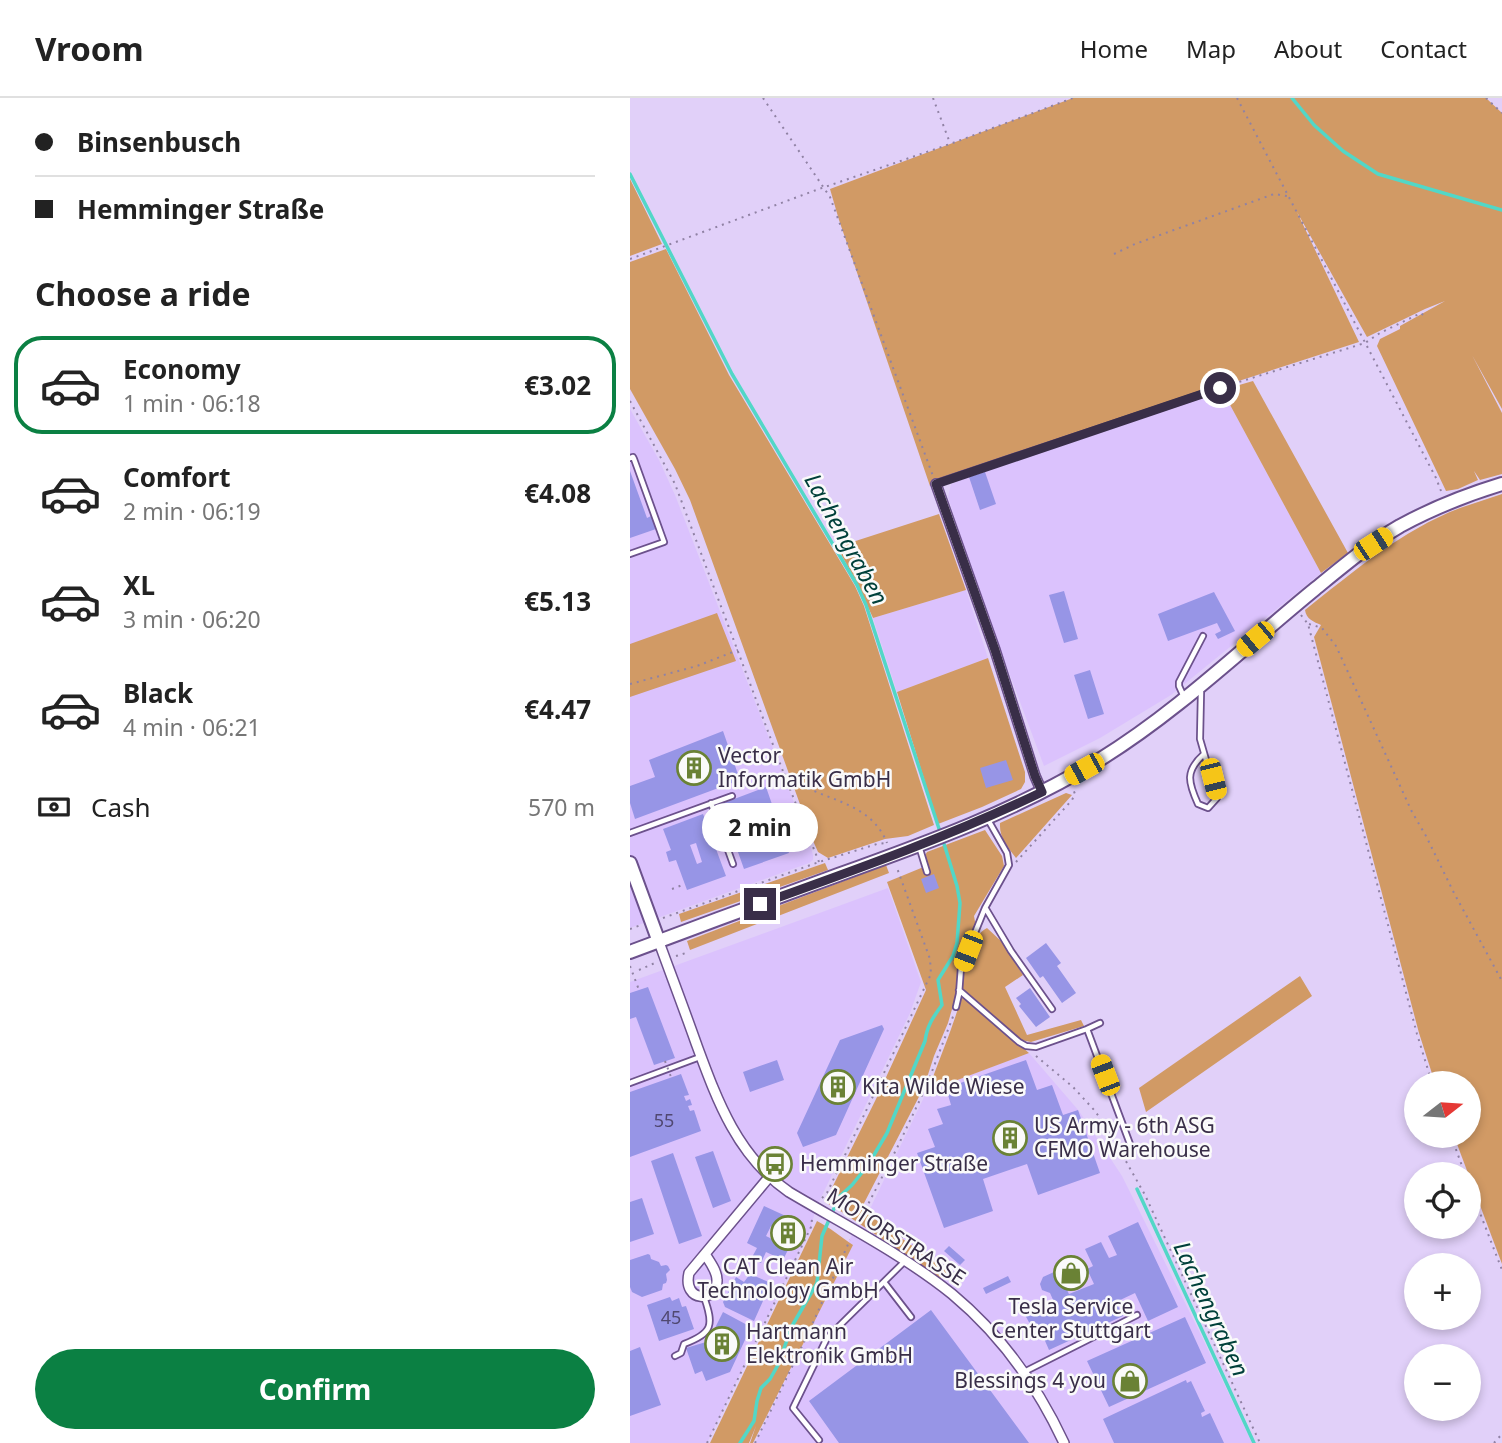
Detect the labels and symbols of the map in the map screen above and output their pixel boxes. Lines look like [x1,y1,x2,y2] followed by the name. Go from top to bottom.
[1204,372,1236,404] route start
[798,467,896,610] water label: Lachengraben
[1350,524,1397,564] car
[1233,617,1278,661] car
[718,741,891,793] place label: Vector Informatik GmbH
[675,749,713,787] building icon: Vector Informatik GmbH
[1061,750,1108,788] car
[1198,756,1229,802] car
[702,802,818,852] callout: 2 min
[744,888,776,920] route end
[951,928,986,974] car
[1088,1052,1123,1098] car
[819,1068,857,1106] building icon: Kita Wilde Wiese
[1404,1071,1480,1148] north arrow
[862,1072,1025,1100] place label: Kita Wilde Wiese
[654,1108,674,1132] house number: 55
[1034,1111,1215,1163] place label: US Army - 6th ASG CFMO Warehouse
[991,1119,1029,1157] building icon: US Army - 6th ASG CFMO Warehouse
[756,1145,794,1183] bus stop icon: Hemminger Straße
[800,1149,988,1177] place label: Hemminger Straße
[822,1181,971,1291] street label: MOTORSTRASSE
[769,1214,807,1252] building icon: CAT Clean Air Technology GmbH
[1167,1236,1257,1381] water label: Lachengraben
[697,1252,879,1304] place label: CAT Clean Air Technology GmbH
[1052,1254,1090,1292] shop icon: Tesla Service Center Stuttgart
[991,1292,1151,1344] place label: Tesla Service Center Stuttgart
[661,1305,681,1329] house number: 45
[746,1317,913,1369] place label: Hartmann Elektronik GmbH
[703,1325,741,1363] building icon: Hartmann Elektronik GmbH
[1111,1362,1149,1400] shop icon: Blessings 4 you
[954,1366,1106,1394] place label: Blessings 4 you

